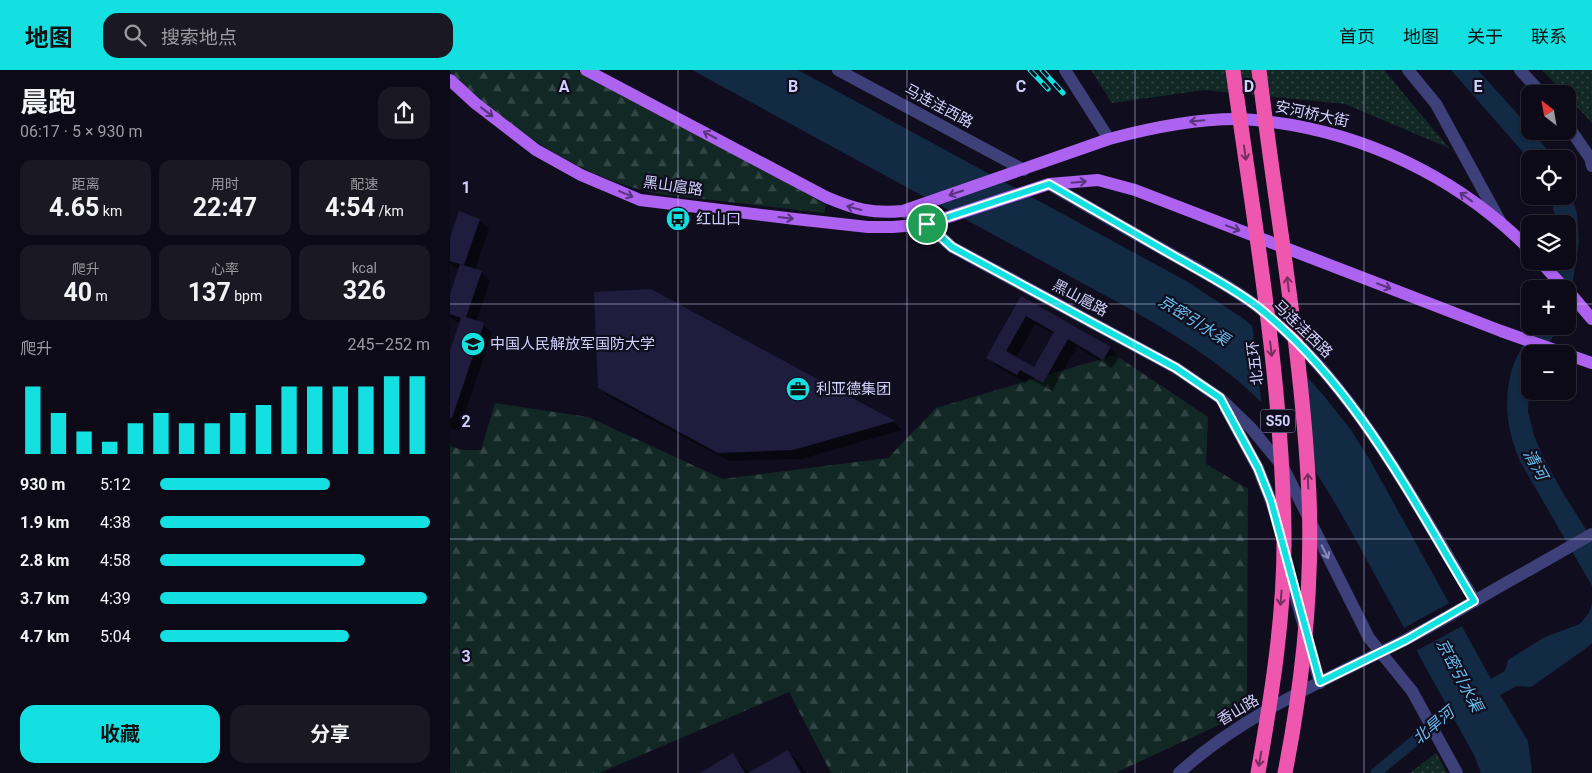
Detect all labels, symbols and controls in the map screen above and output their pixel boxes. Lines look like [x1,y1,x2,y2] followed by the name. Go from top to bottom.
[103,13,453,58] search box
[121,21,149,49] icon: search
[25,24,73,52] text: 地图
[161,26,237,49] text: 搜索地点
[1339,26,1375,47] text: 首页
[1403,26,1439,47] text: 地图
[1467,26,1503,47] text: 关于
[1531,26,1567,47] text: 联系
[559,77,570,96] text: A
[788,77,798,96] text: B
[1016,77,1026,96] text: C
[1244,77,1254,96] text: D
[1474,77,1483,96] text: E
[902,80,976,132] street label: 马连洼西路
[1521,85,1576,140] north arrow
[1521,85,1576,400] map controls
[20,86,76,119] text: 晨跑
[378,87,430,139] button: share
[1273,97,1351,131] street label: 安河桥大街
[480,107,493,118] one-way arrow
[1189,116,1205,126] one-way arrow
[20,122,142,141] text: 06:17 · 5 × 930 m
[702,130,717,140] one-way arrow
[1240,145,1250,161] one-way arrow
[1521,150,1576,205] button: locate
[642,173,704,199] street label: 黑山扈路
[72,176,100,192] text: 距离
[211,176,239,192] text: 用时
[350,176,378,192] text: 配速
[1070,177,1086,186] one-way arrow
[461,178,471,197] text: 1
[949,188,965,198] one-way arrow
[618,190,633,199] one-way arrow
[1459,192,1473,202] one-way arrow
[49,193,99,222] text: 4.65
[193,193,257,222] text: 22:47
[325,193,375,222] text: 4:54
[99,203,122,219] text: km
[375,203,404,219] text: /km
[847,203,863,212] one-way arrow
[906,203,948,245] pin
[665,206,691,232] bus stop icon: 红山口
[696,210,741,228] place label: 红山口
[913,210,941,238] icon: arrive
[778,213,794,223] one-way arrow
[1521,215,1576,270] button: layers
[1224,224,1240,233] one-way arrow
[352,260,377,276] text: kcal
[72,261,100,277] text: 爬升
[211,261,239,277] text: 心率
[343,276,386,305] text: 326
[1049,276,1111,320] street label: 黑山扈路
[1283,277,1293,293] one-way arrow
[63,278,92,307] text: 40
[188,278,231,307] text: 137
[1521,280,1576,335] button: +
[1376,282,1391,291] one-way arrow
[92,288,108,304] text: m
[231,288,262,304] text: bpm
[1155,291,1234,351] water label: 京密引水渠
[1270,296,1336,362] street label: 马连洼西路
[460,331,486,357] school or university icon: 中国人民解放军国防大学
[348,335,430,354] text: 245–252 m
[490,335,655,353] place label: 中国人民解放军国防大学
[20,339,52,358] text: 爬升
[1243,340,1267,386] street label: 北五环
[1266,340,1276,356] one-way arrow
[1521,345,1576,400] button: −
[785,376,811,402] office icon: 利亚德集团
[816,380,891,398] place label: 利亚德集团
[1260,410,1296,432] road number: S50
[461,412,471,431] text: 2
[1519,446,1553,485] water label: 清河
[1303,473,1312,489] one-way arrow
[20,475,65,494] text: 930 m
[100,475,131,494] text: 5:12
[20,513,69,532] text: 1.9 km
[100,513,131,532] text: 4:38
[1321,544,1331,559] one-way arrow
[20,551,69,570] text: 2.8 km
[100,551,131,570] text: 4:58
[20,589,69,608] text: 3.7 km
[100,589,131,608] text: 4:39
[1277,590,1286,606] one-way arrow
[20,627,69,646] text: 4.7 km
[100,627,131,646] text: 5:04
[1432,635,1488,717] water label: 京密引水渠
[461,647,471,666] text: 3
[1214,691,1262,729] street label: 香山路
[1409,701,1460,748] water label: 北旱河
[20,705,220,763] button: 收藏
[230,705,430,763] button: 分享
[1255,751,1265,767] one-way arrow

